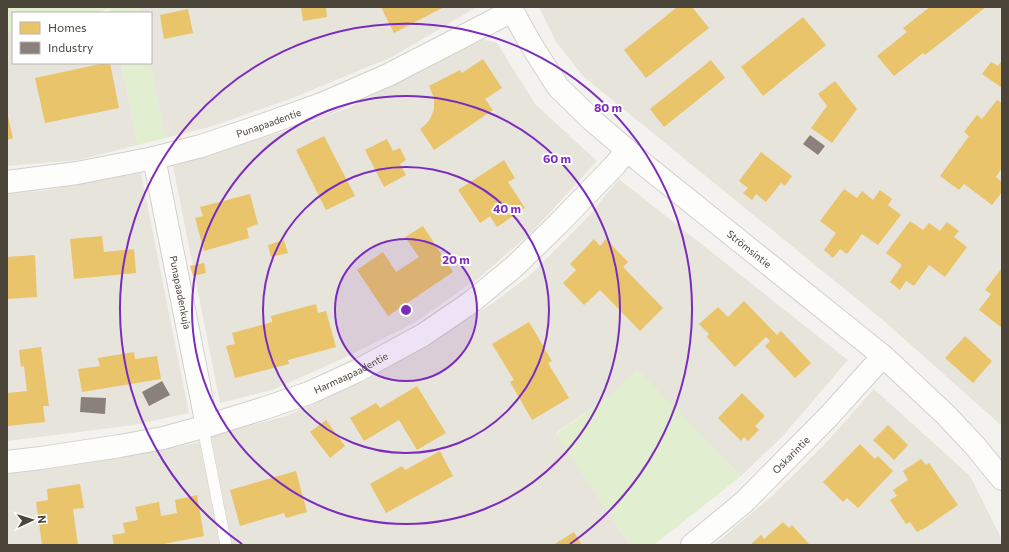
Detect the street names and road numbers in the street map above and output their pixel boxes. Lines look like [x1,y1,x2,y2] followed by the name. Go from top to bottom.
[235,106,303,140] street label: Punapaadentie
[725,227,774,270] street label: Strömsintie
[167,255,194,330] street label: Punapaadenkuja
[312,349,390,396] street label: Harmaapaadentie
[770,434,812,476] street label: Oskarintie

